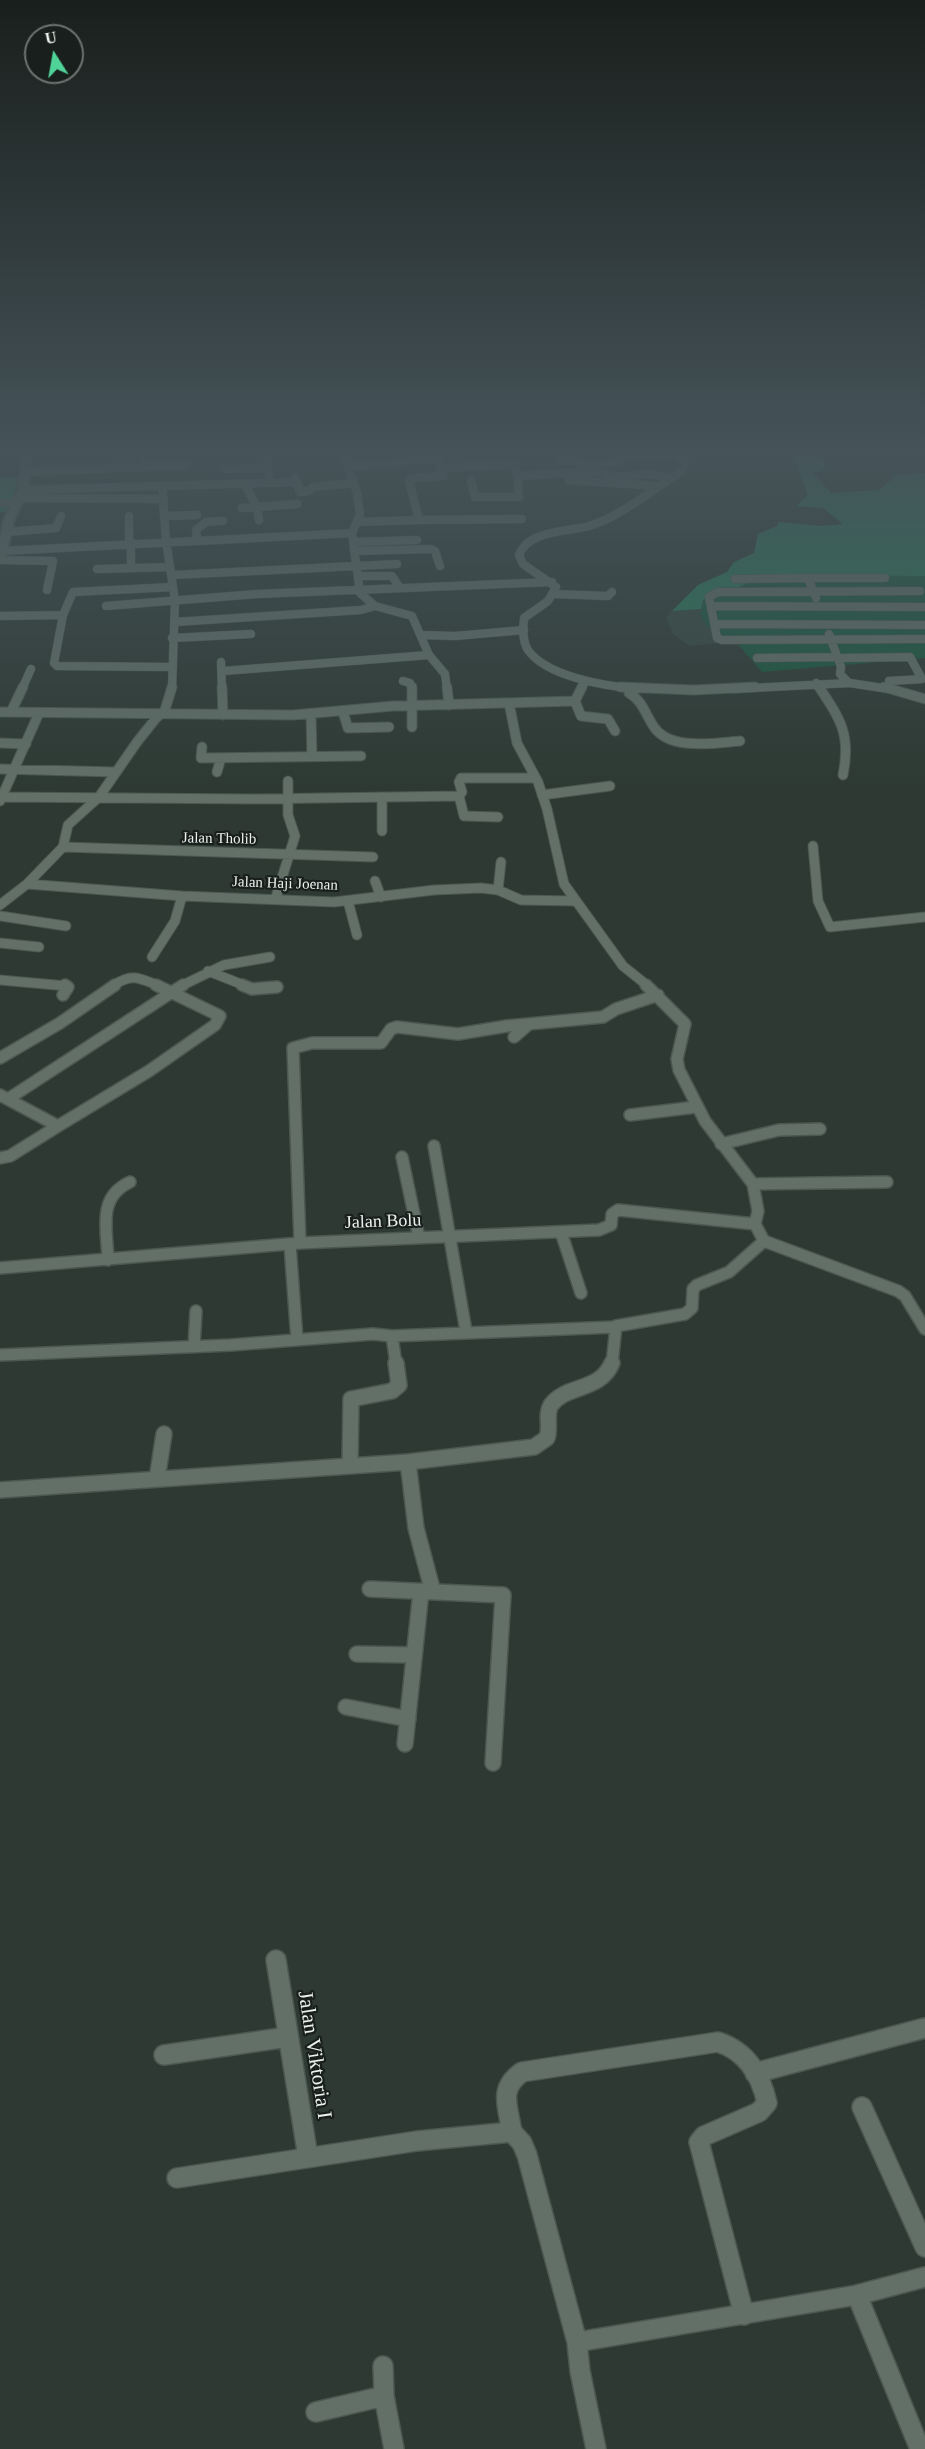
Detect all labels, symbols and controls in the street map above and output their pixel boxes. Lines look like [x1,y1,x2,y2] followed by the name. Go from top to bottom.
[24,24,84,84] north arrow
[44,28,58,47] text: U
[182,829,256,849] street label: Jalan Tholib
[232,873,338,895] street label: Jalan Haji Joenan
[344,1210,422,1234] street label: Jalan Bolu
[291,1989,337,2121] street label: Jalan Viktoria I

